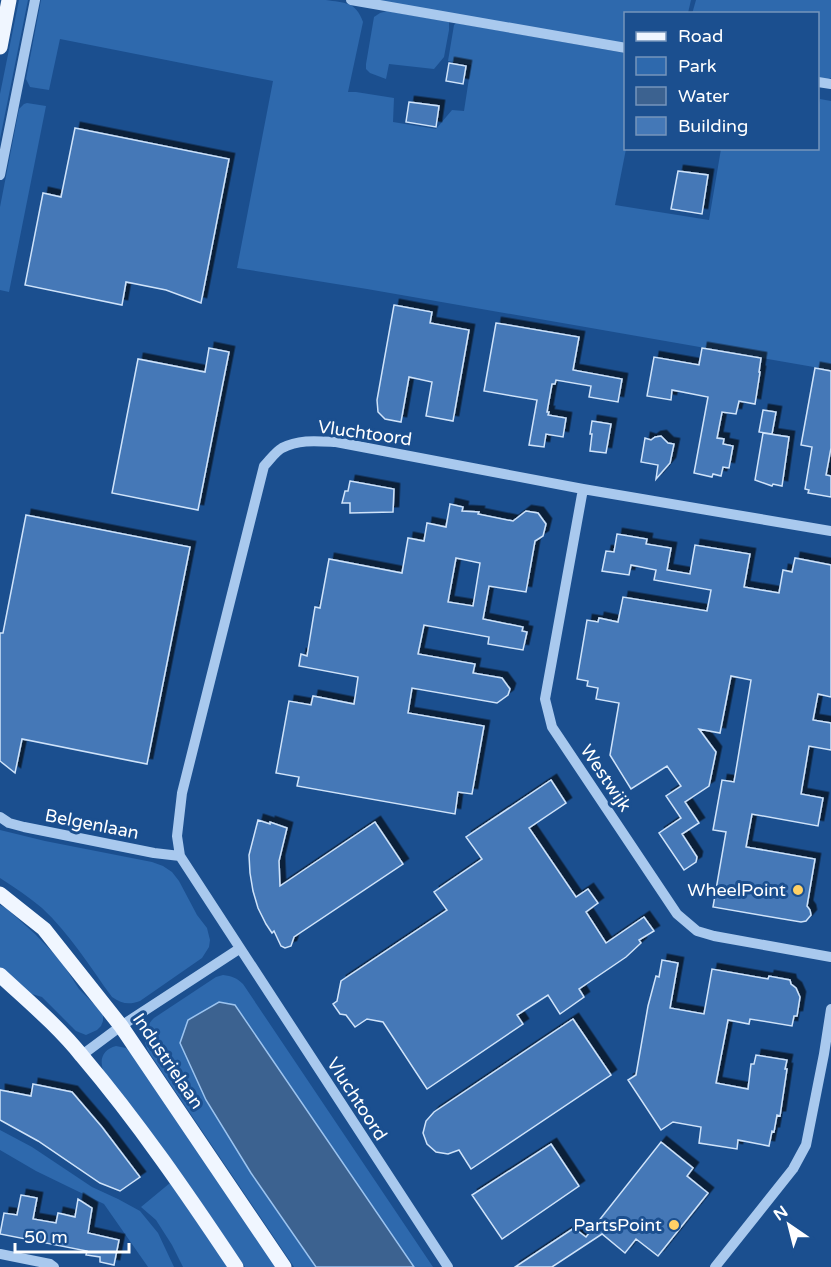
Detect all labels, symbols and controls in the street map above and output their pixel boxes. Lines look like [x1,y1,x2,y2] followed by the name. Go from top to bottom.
[624,12,819,150] legend
[678,25,723,47] text: Road
[678,55,717,77] text: Park
[678,85,729,107] text: Water
[678,115,748,137] text: Building
[317,416,413,450] street label: Vluchtoord
[576,740,636,816] street label: Westwijk
[43,804,141,844] street label: Belgenlaan
[687,879,786,901] place label: WheelPoint
[791,883,805,897] marker: WheelPoint
[128,1009,208,1113] street label: Industrielaan
[322,1053,392,1145] street label: Vluchtoord
[759,1195,819,1255] north arrow
[770,1202,792,1225] text: N
[573,1214,662,1236] place label: PartsPoint
[15,1216,129,1254] scale bar
[667,1218,681,1232] marker: PartsPoint
[24,1226,68,1248] text: 50 m

